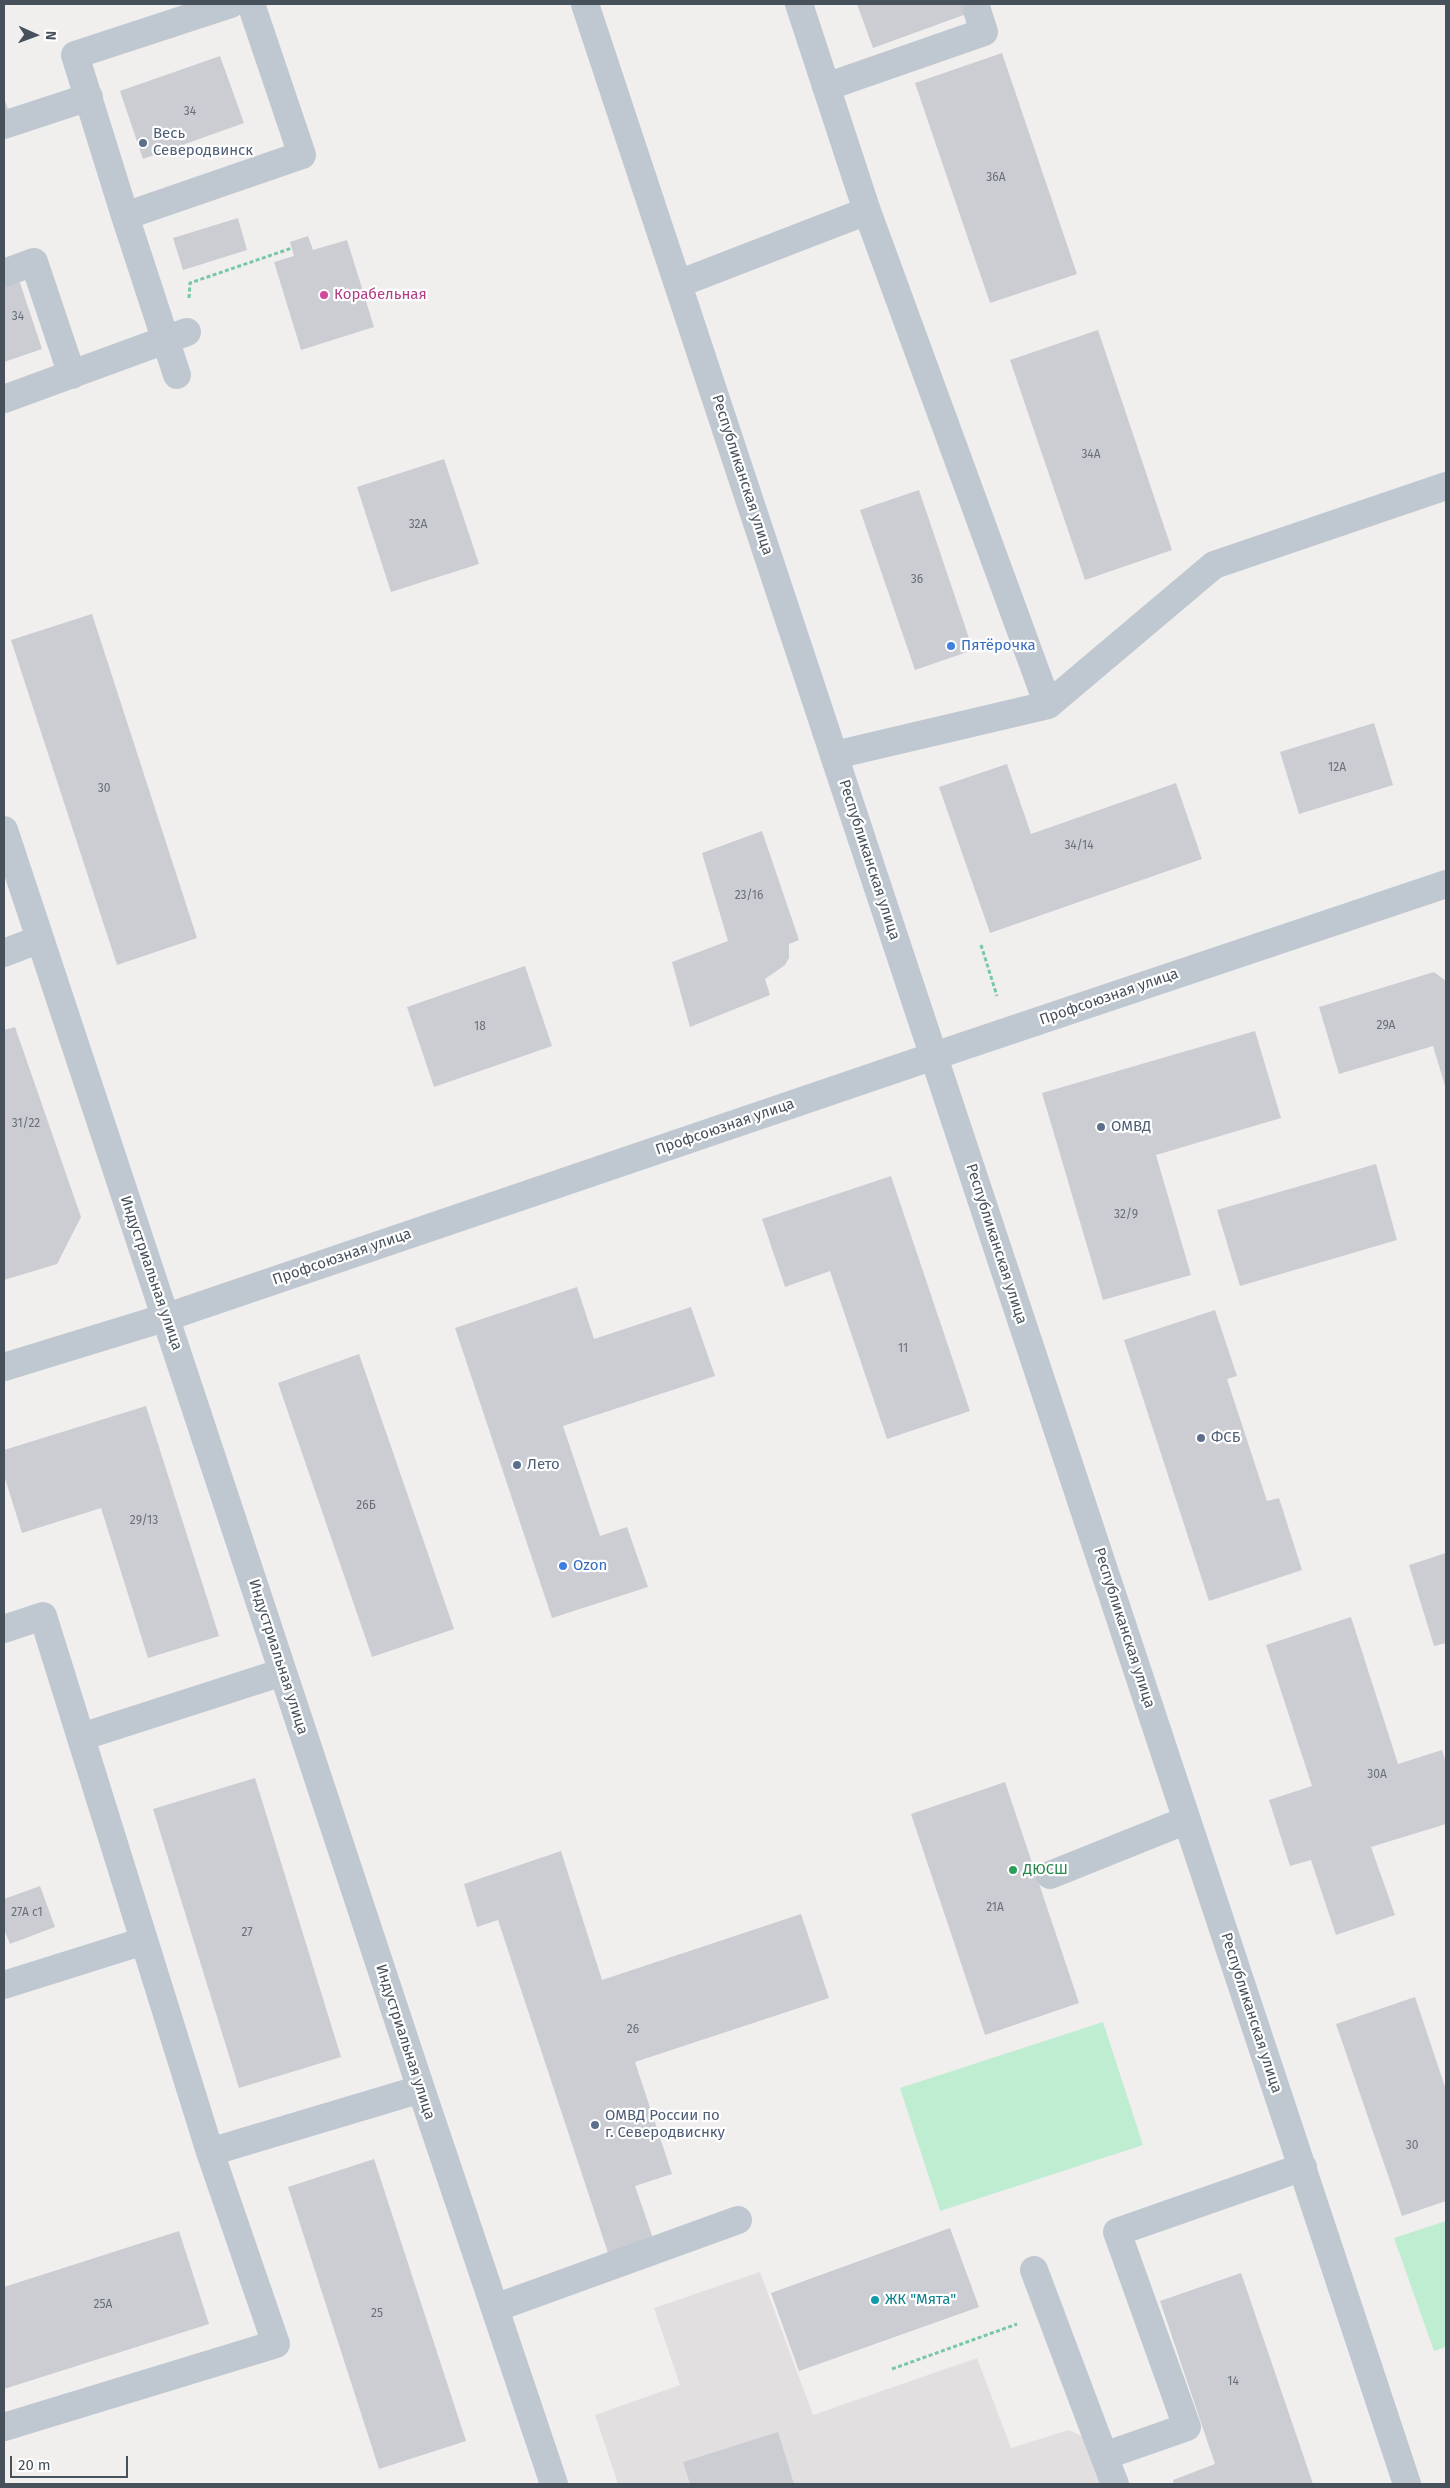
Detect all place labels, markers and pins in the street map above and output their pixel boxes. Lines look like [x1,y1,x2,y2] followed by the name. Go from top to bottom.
[153,125,253,160] place label: Весь Северодвинск
[137,137,149,149] marker: Весь Северодвинск
[334,286,427,304] place label: Корабельная
[318,289,330,301] marker: Корабельная
[961,637,1036,655] place label: Пятёрочка
[945,640,957,652] marker: Пятёрочка
[1111,1118,1151,1136] place label: ОМВД
[1095,1121,1107,1133] marker: ОМВД
[1211,1429,1240,1447] place label: ФСБ
[1195,1432,1207,1444] marker: ФСБ
[527,1456,560,1474] place label: Лето
[511,1459,523,1471] marker: Лето
[573,1557,607,1575] place label: Ozon
[557,1560,569,1572] marker: Ozon
[1023,1861,1068,1879] place label: ДЮСШ
[1007,1864,1019,1876] marker: ДЮСШ
[605,2107,725,2142] place label: ОМВД России по г. Северодвиснку
[589,2119,601,2131] marker: ОМВД России по г. Северодвиснку
[885,2291,956,2309] place label: ЖК "Мята"
[869,2294,881,2306] marker: ЖК "Мята"

